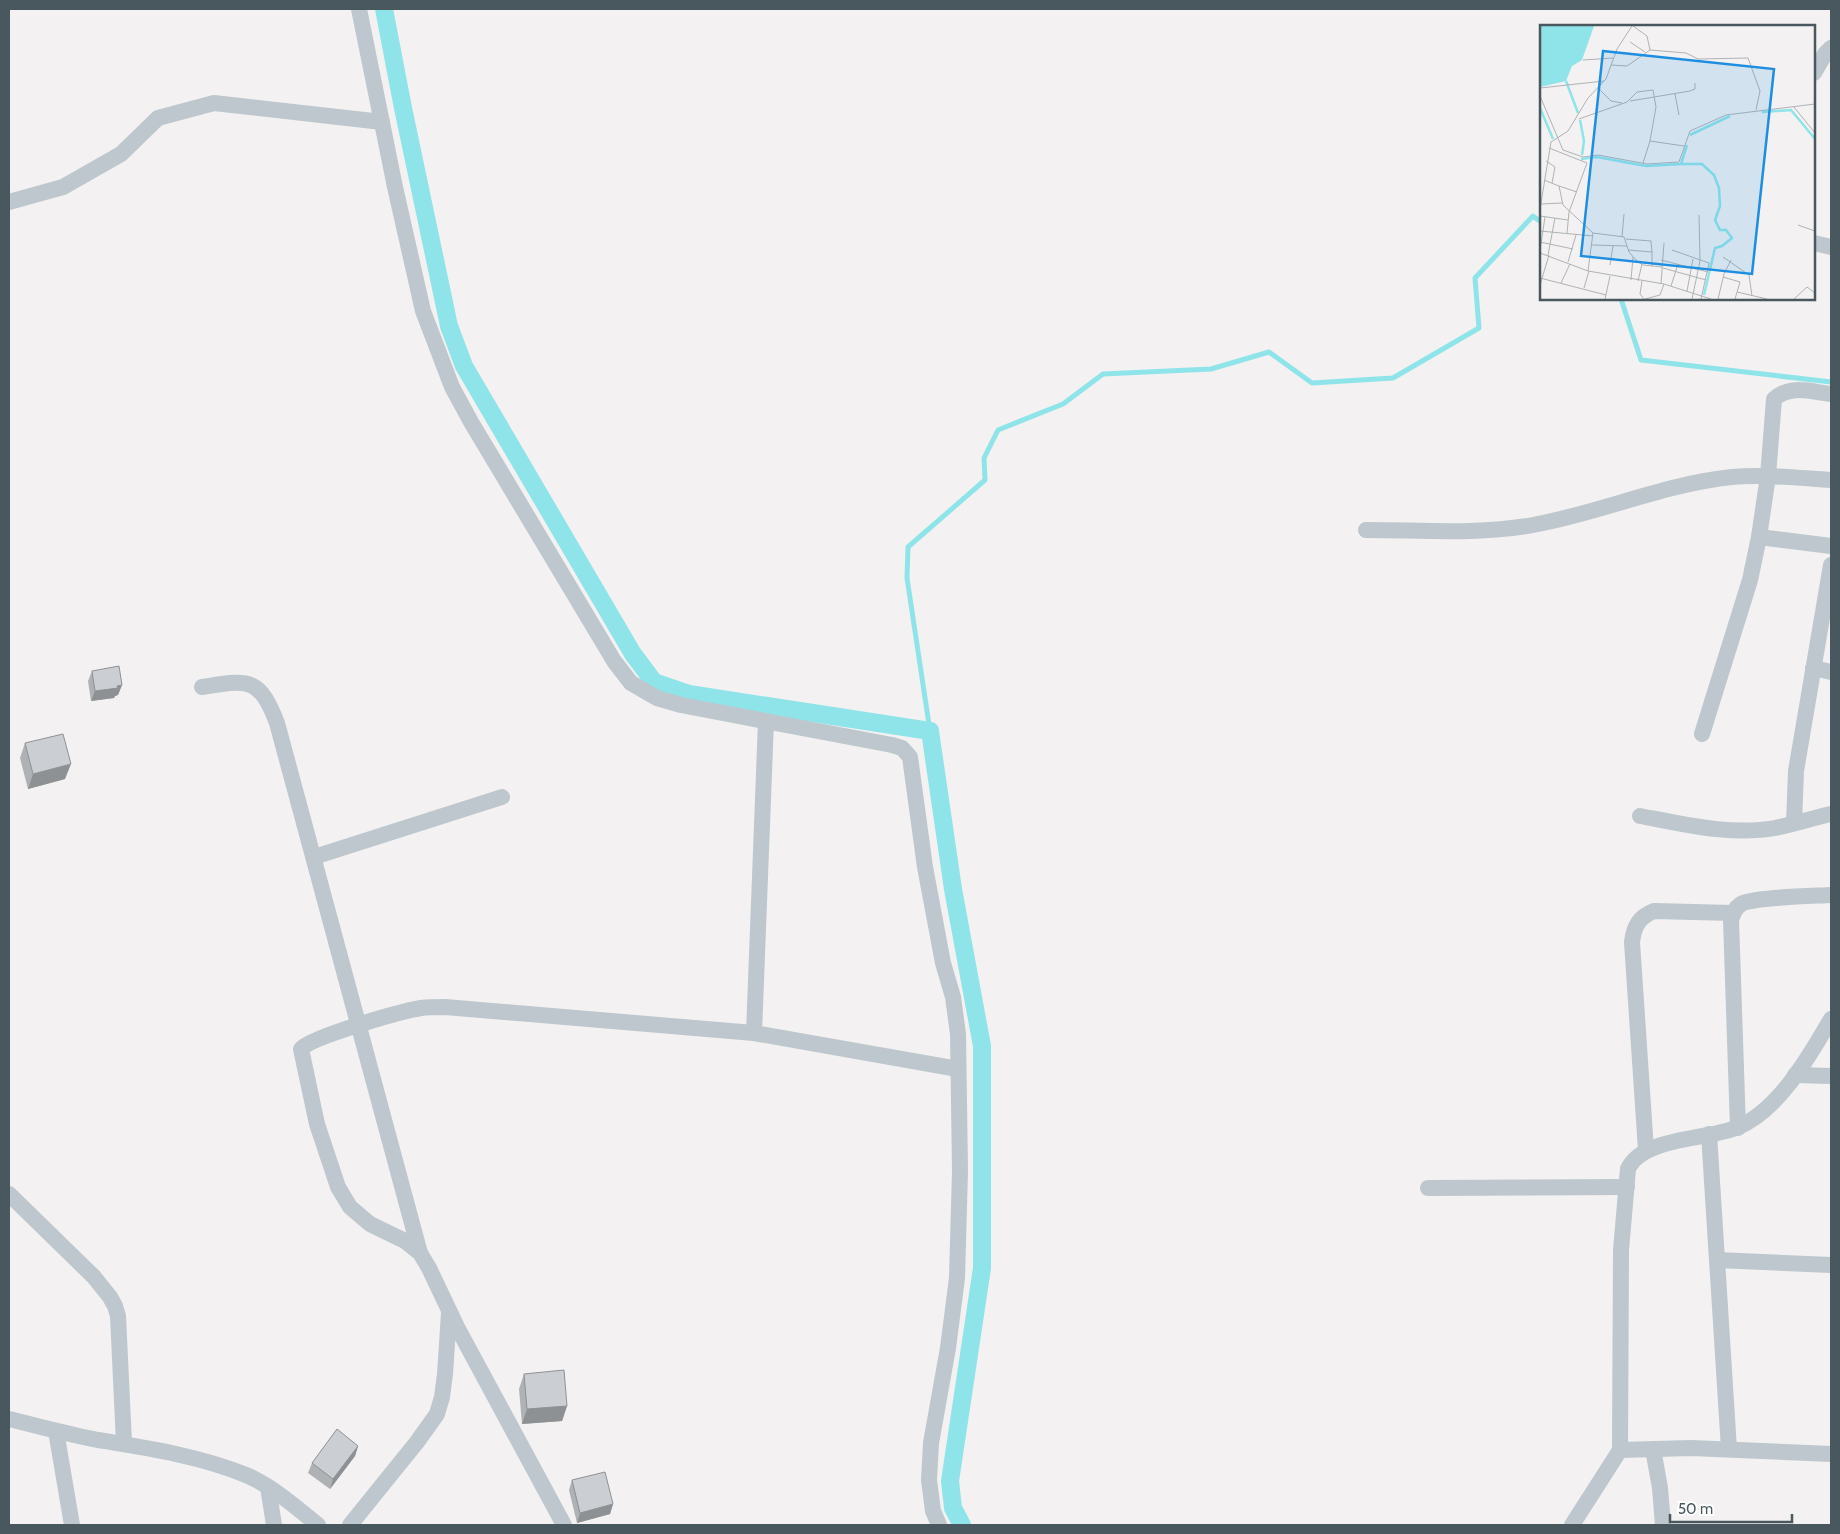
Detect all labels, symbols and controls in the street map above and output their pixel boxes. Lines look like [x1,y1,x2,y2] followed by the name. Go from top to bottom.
[1540,25,1815,300] inset map
[1670,1492,1792,1524] scale bar
[1678,1500,1713,1518] text: 50 m

